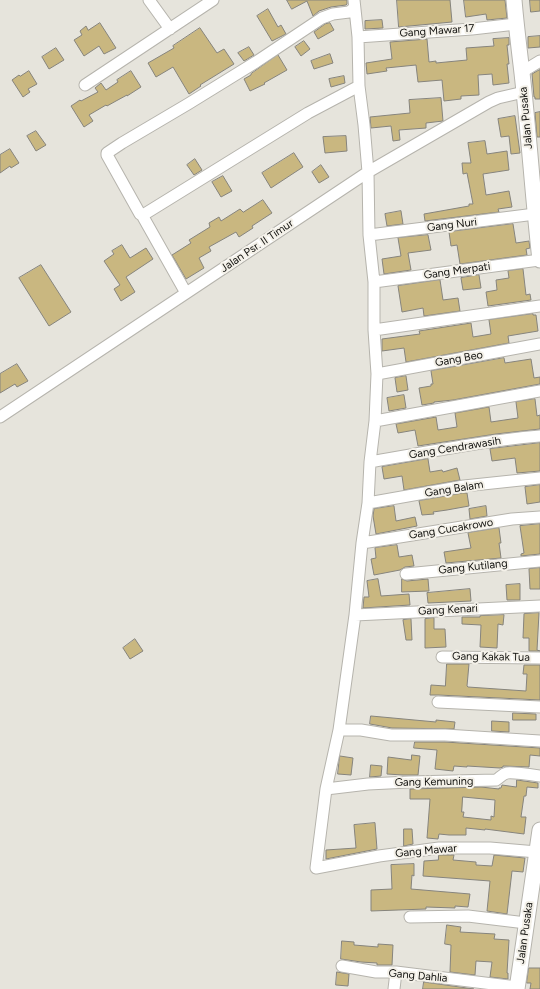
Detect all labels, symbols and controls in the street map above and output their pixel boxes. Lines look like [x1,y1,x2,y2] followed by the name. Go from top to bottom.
[399,22,475,40] street label: Gang Mawar 17
[517,86,535,150] street label: Jalan Pusaka
[426,215,478,235] street label: Gang Nuri
[218,217,296,275] street label: Jalan Psr. II Timur
[423,260,491,282] street label: Gang Merpati
[434,348,484,370] street label: Gang Beo
[408,434,502,462] street label: Gang Cendrawasih
[424,478,484,500] street label: Gang Balam
[408,516,494,542] street label: Gang Cucakrowo
[438,557,508,577] street label: Gang Kutilang
[418,602,478,618] street label: Gang Kenari
[452,650,530,664] street label: Gang Kakak Tua
[395,775,473,789] street label: Gang Kemuning
[395,842,457,860] street label: Gang Mawar
[514,901,536,965] street label: Jalan Pusaka
[388,967,448,985] street label: Gang Dahlia

